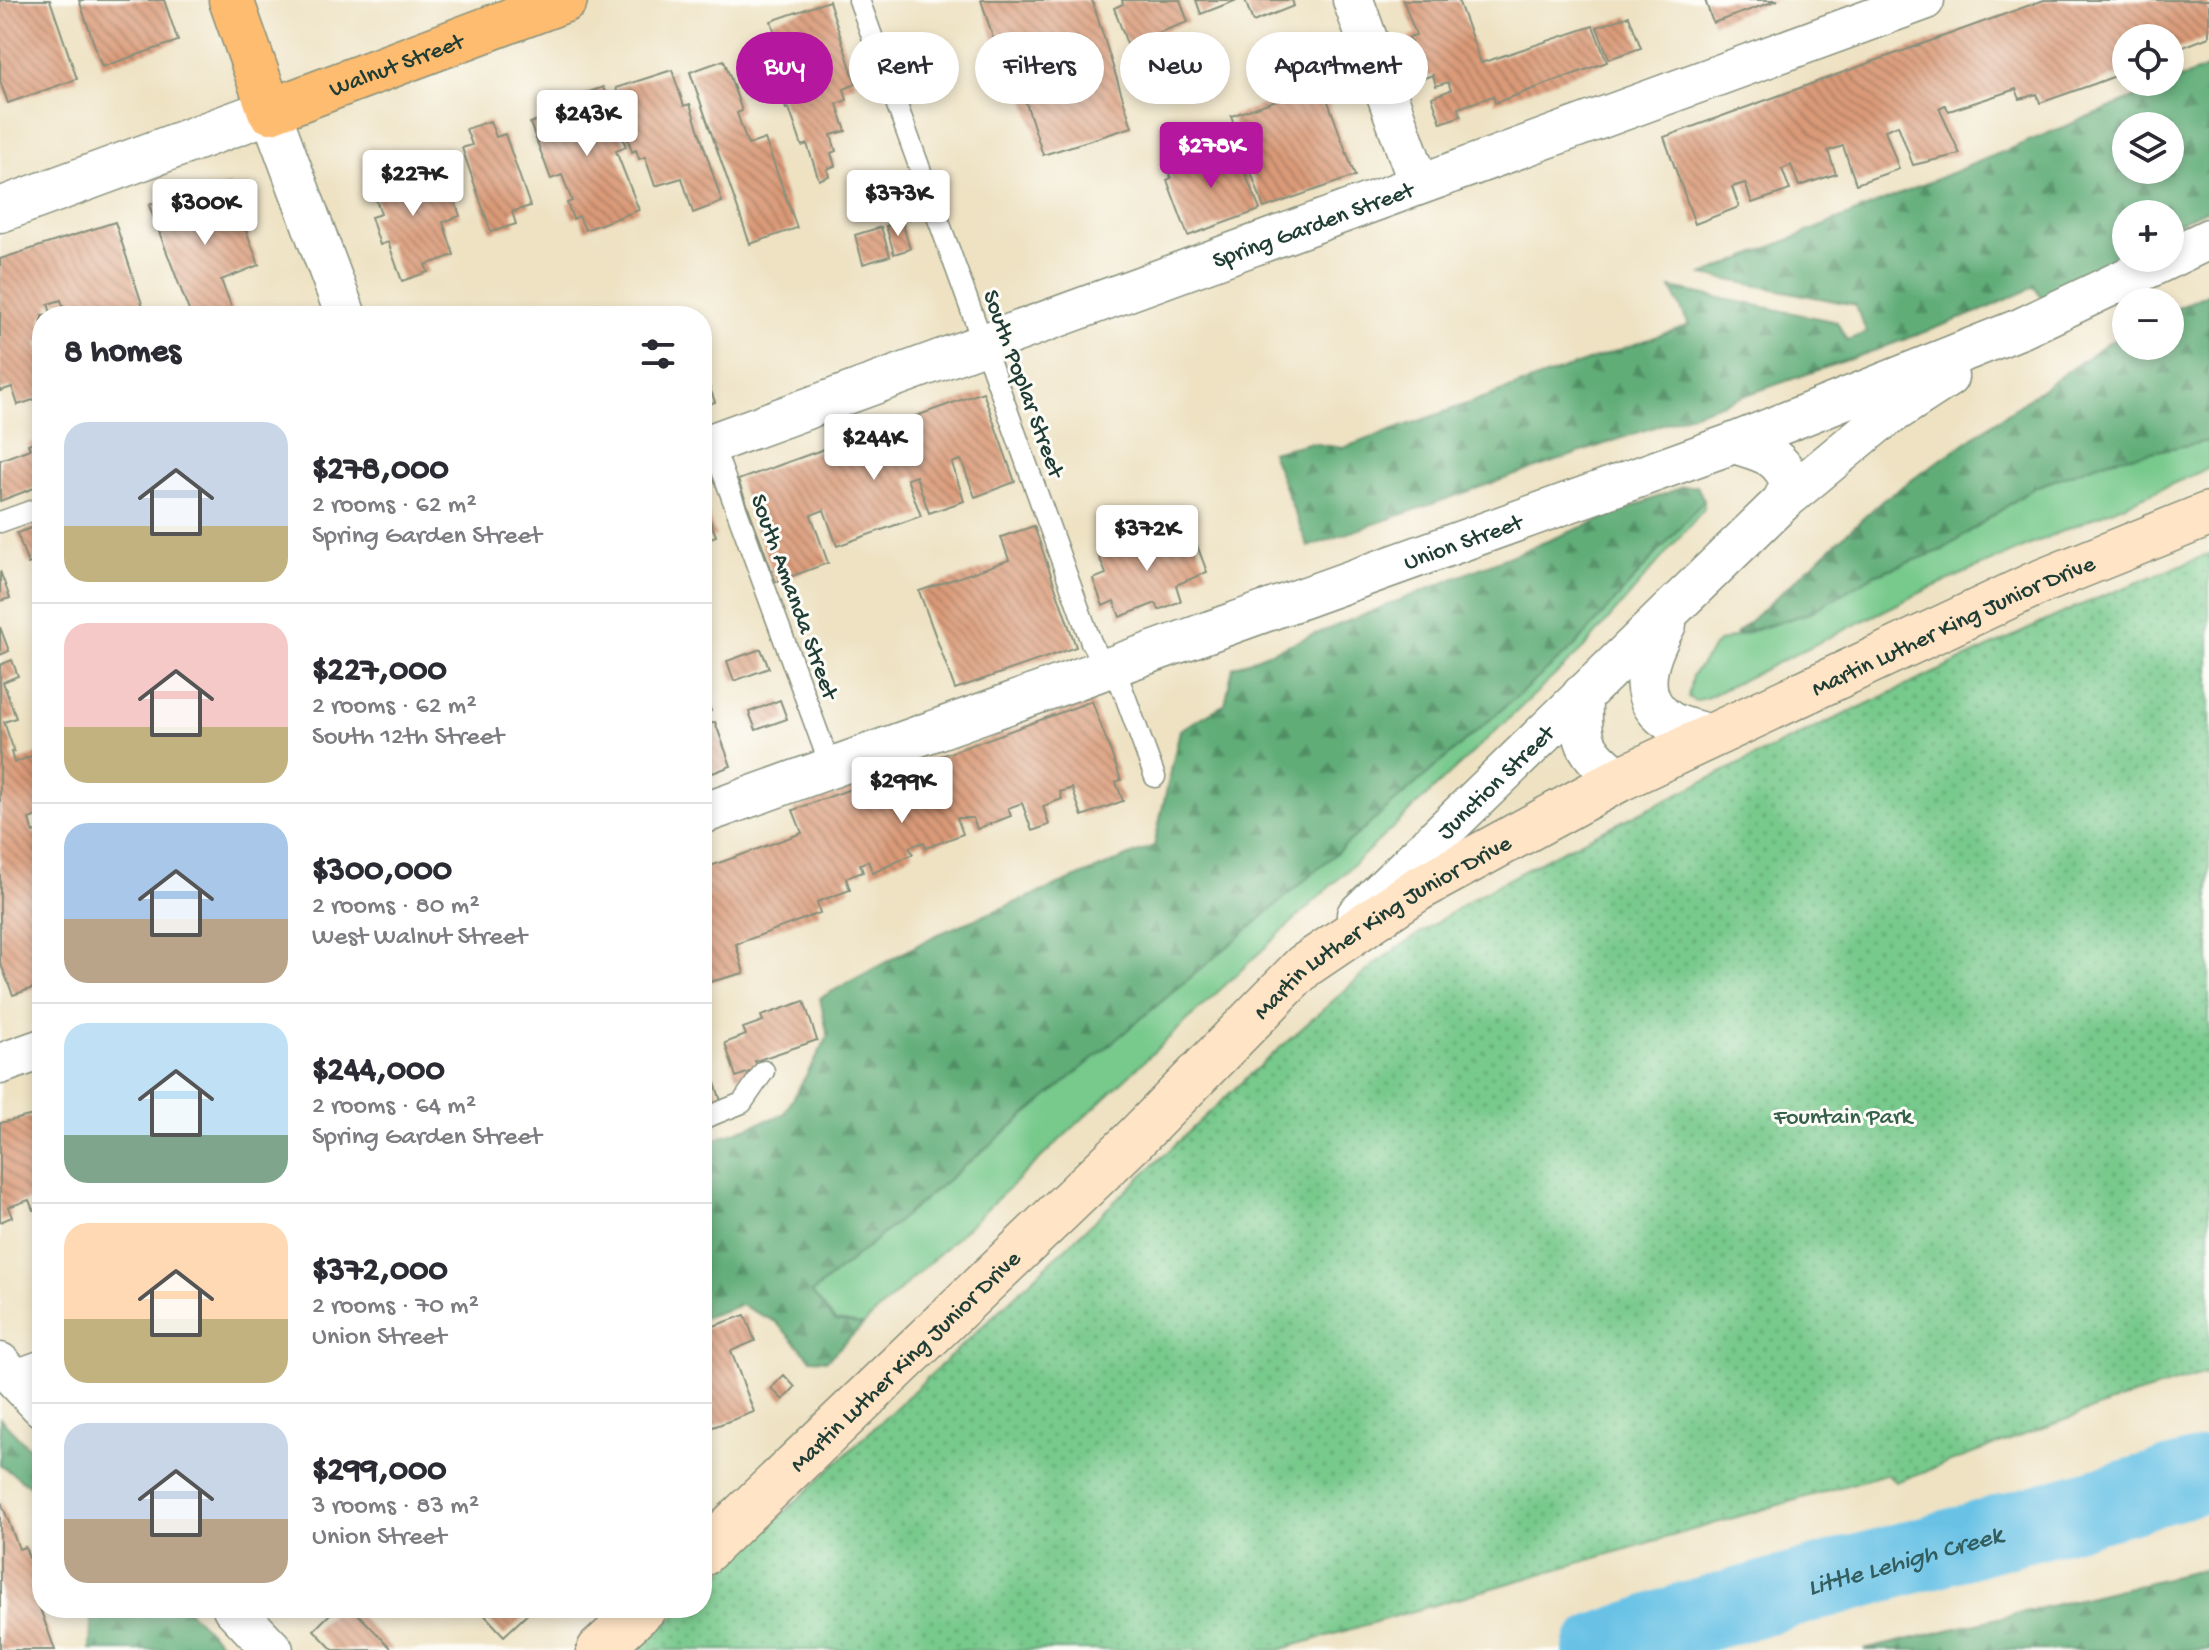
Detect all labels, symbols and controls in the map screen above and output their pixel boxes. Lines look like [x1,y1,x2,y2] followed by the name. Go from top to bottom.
[2112,24,2184,360] map controls
[2112,24,2184,96] button: locate
[326,28,470,105] street label: Walnut Street
[736,32,833,104] chip: Buy
[849,32,959,104] chip: Rent
[975,32,1104,104] chip: Filters
[1120,32,1230,104] chip: New
[1246,32,1428,104] chip: Apartment
[531,90,643,158] pin: $243K
[555,100,619,131] text: $243K
[2112,112,2184,184] button: layers
[1155,122,1267,190] pin: $278K
[1178,132,1244,163] text: $278K
[357,150,469,218] pin: $227K
[380,160,446,191] text: $227K
[842,170,954,238] pin: $373K
[1209,176,1420,277] street label: Spring Garden Street
[149,179,261,247] pin: $300K
[865,180,931,211] text: $373K
[170,189,240,220] text: $300K
[2112,200,2184,272] button: +
[974,286,1070,484] street label: South Poplar Street
[2112,288,2184,360] button: −
[636,332,680,376] icon: filters
[64,334,181,374] text: 8 homes
[818,414,930,482] pin: $244K
[842,424,906,455] text: $244K
[312,451,449,491] text: $278,000
[128,454,224,550] icon: home
[312,491,476,522] text: 2 rooms · 62 m²
[742,491,844,706] street label: South Amanda Street
[1091,505,1203,573] pin: $372K
[1400,509,1529,579] street label: Union Street
[1114,515,1180,546] text: $372K
[312,522,542,553] text: Spring Garden Street
[1808,550,2100,705] street label: Martin Luther King Junior Drive
[312,652,447,692] text: $227,000
[128,655,224,751] icon: home
[312,692,476,723] text: 2 rooms · 62 m²
[1432,719,1563,847] street label: Junction Street
[312,723,504,754] text: South 12th Street
[846,757,958,825] pin: $299K
[870,767,934,798] text: $299K
[1249,830,1518,1027] street label: Martin Luther King Junior Drive
[312,852,452,892] text: $300,000
[128,855,224,951] icon: home
[312,892,480,923] text: 2 rooms · 80 m²
[312,923,527,954] text: West Walnut Street
[312,1052,445,1092] text: $244,000
[128,1055,224,1151] icon: home
[312,1092,476,1123] text: 2 rooms · 64 m²
[1773,1104,1915,1133] park label: Fountain Park
[312,1123,542,1154] text: Spring Garden Street
[785,1245,1028,1480] street label: Martin Luther King Junior Drive
[312,1252,448,1292] text: $372,000
[128,1255,224,1351] icon: home
[312,1292,479,1323] text: 2 rooms · 70 m²
[312,1323,446,1354] text: Union Street
[312,1452,447,1492] text: $299,000
[128,1455,224,1551] icon: home
[312,1492,479,1523] text: 3 rooms · 83 m²
[1805,1521,2009,1605] water label: Little Lehigh Creek
[312,1523,446,1554] text: Union Street

